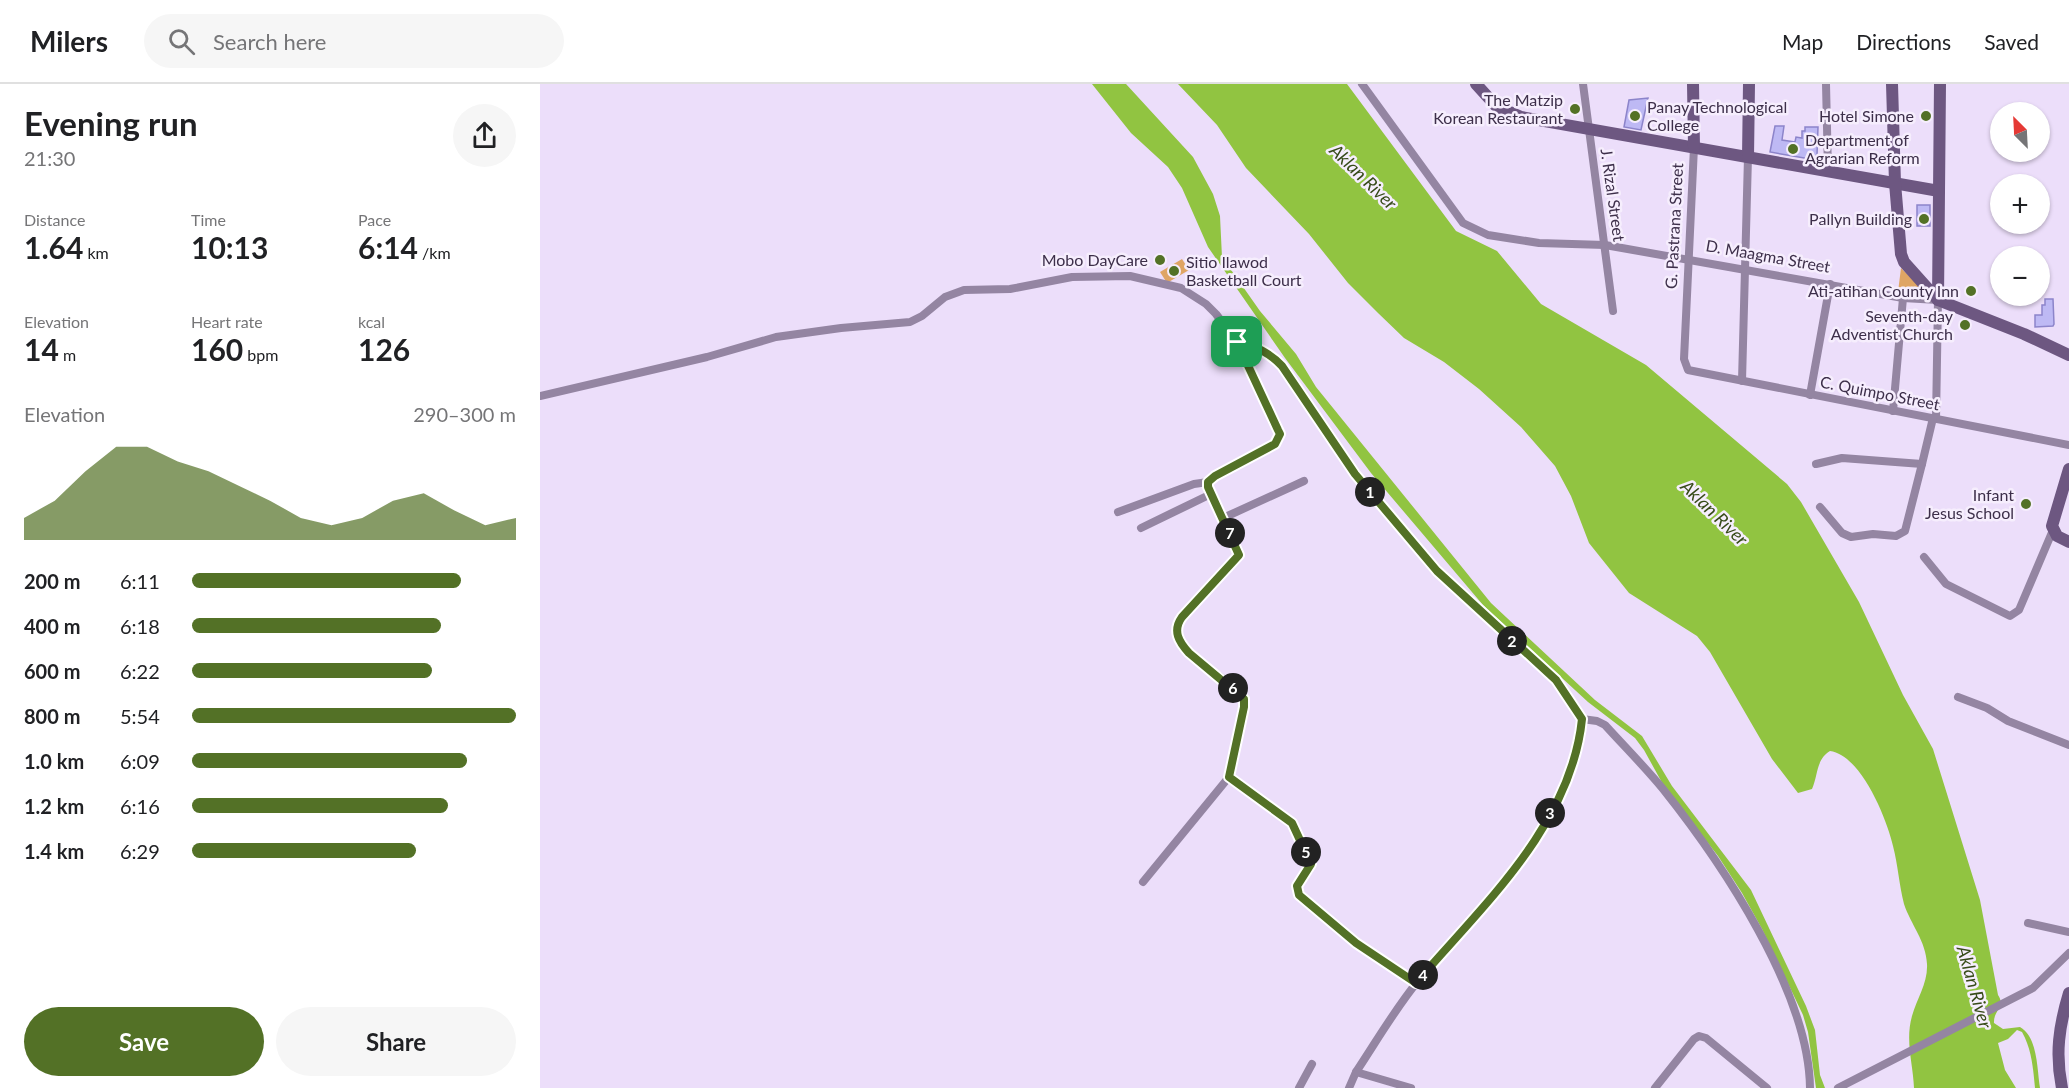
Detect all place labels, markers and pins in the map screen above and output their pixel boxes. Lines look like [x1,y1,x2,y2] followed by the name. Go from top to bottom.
[1433,90,1563,127] place label: The Matzip Korean Restaurant
[1647,97,1787,134] place label: Panay Technological College
[1568,102,1582,116] marker: The Matzip Korean Restaurant
[1819,106,1914,125] place label: Hotel Simone
[1628,109,1642,123] marker: Panay Technological College
[1919,109,1933,123] marker: Hotel Simone
[1805,130,1920,167] place label: Department of Agrarian Reform
[1786,142,1800,156] marker: Department of Agrarian Reform
[1809,209,1912,228] place label: Pallyn Building
[1917,212,1931,226] marker: Pallyn Building
[1042,250,1148,269] place label: Mobo DayCare
[1186,252,1302,289] place label: Sitio Ilawod Basketball Court
[1153,253,1167,267] marker: Mobo DayCare
[1167,264,1181,278] marker: Sitio Ilawod Basketball Court
[1808,281,1959,300] place label: Ati-atihan County Inn
[1964,284,1978,298] marker: Ati-atihan County Inn
[1831,306,1954,343] place label: Seventh-day Adventist Church
[1211,316,1262,367] pin
[1958,318,1972,332] marker: Seventh-day Adventist Church
[1355,477,1385,507] pin: 1
[1925,485,2014,522] place label: Infant Jesus School
[2019,497,2033,511] marker: Infant Jesus School
[1215,518,1245,548] pin: 7
[1497,626,1527,656] pin: 2
[1218,673,1248,703] pin: 6
[1535,798,1565,828] pin: 3
[1291,837,1321,867] pin: 5
[1408,960,1438,990] pin: 4

